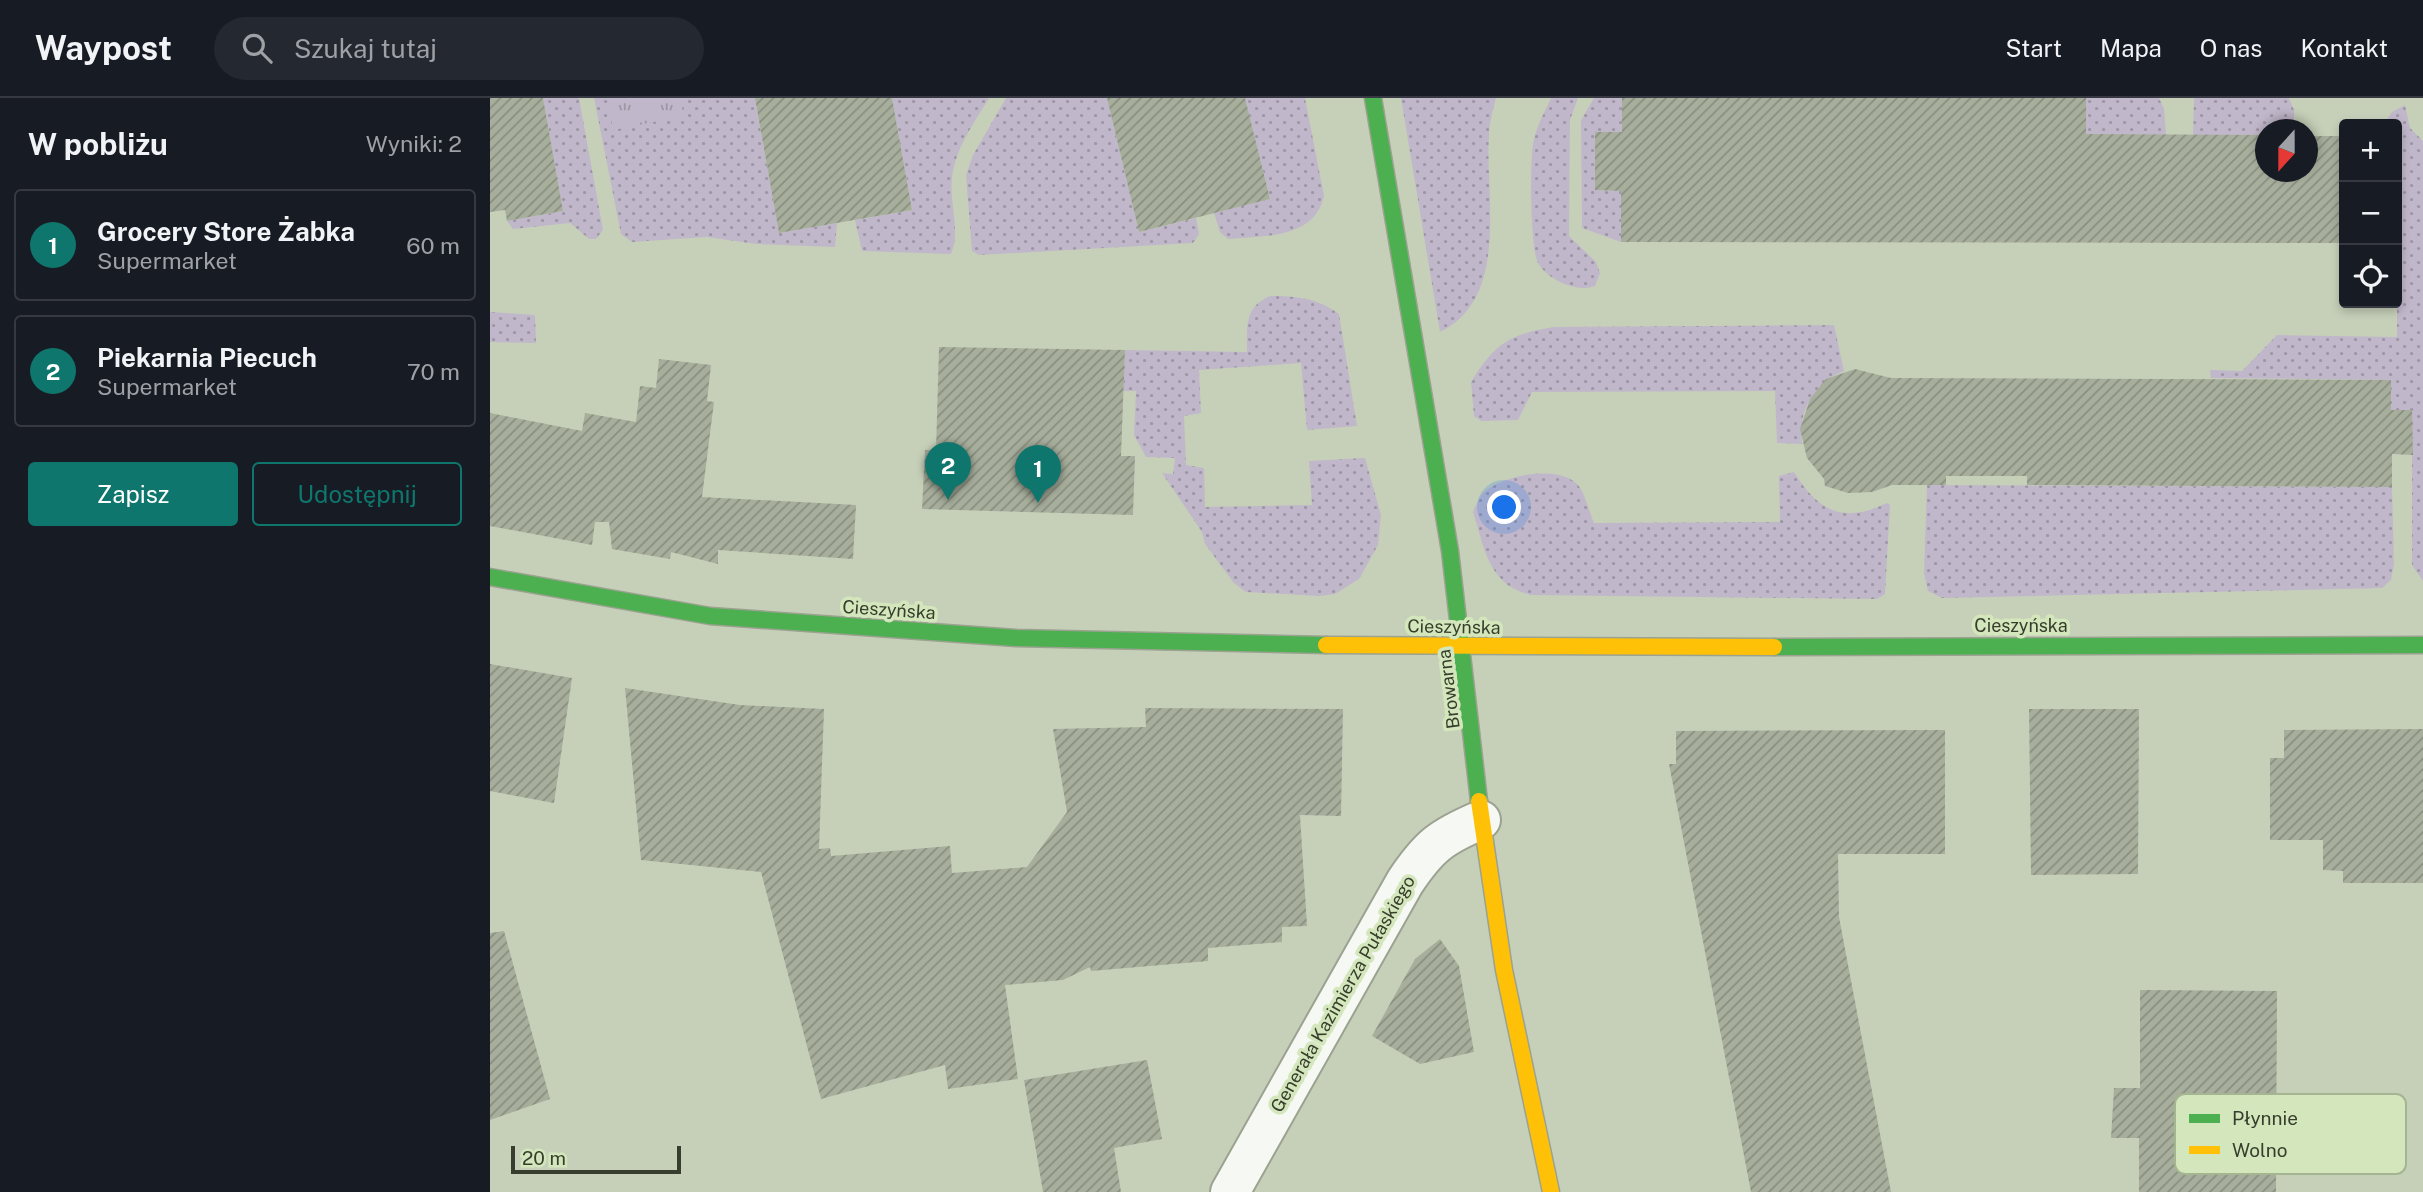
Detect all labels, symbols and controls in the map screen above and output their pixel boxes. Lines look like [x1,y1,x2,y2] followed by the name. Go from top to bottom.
[214,17,704,80] search box
[35,29,172,67] text: Waypost
[238,29,276,67] icon: search
[294,33,437,64] text: Szukaj tutaj
[2005,34,2062,62] text: Start
[2100,34,2162,62] text: Mapa
[2200,34,2262,62] text: O nas
[2300,34,2388,62] text: Kontakt
[2255,119,2318,182] north arrow
[2339,119,2402,308] map controls
[2339,119,2402,182] button: +
[28,126,168,162] text: W pobliżu
[366,130,462,157] text: Wyniki: 2
[2339,182,2402,245] button: −
[97,216,355,247] text: Grocery Store Żabka
[48,232,58,259] text: 1
[406,232,460,259] text: 60 m
[2339,245,2402,308] button: locate
[97,247,237,274] text: Supermarket
[97,342,317,373] text: Piekarnia Piecuch
[46,358,60,385] text: 2
[407,358,460,385] text: 70 m
[97,373,237,400] text: Supermarket
[925,442,971,500] pin: 2
[1015,445,1061,503] pin: 1
[28,462,238,526] button: Zapisz
[252,462,462,526] button: Udostępnij
[1487,490,1521,524] your location
[842,596,936,623] street label: Cieszyńska
[1407,615,1501,638] street label: Cieszyńska
[1974,615,2068,636] street label: Cieszyńska
[1433,648,1464,730] street label: Browarna
[1266,872,1419,1116] street label: Generała Kazimierza Pułaskiego
[2175,1094,2406,1174] legend
[2232,1107,2298,1129] text: Płynnie
[2232,1139,2287,1161] text: Wolno
[511,1143,681,1175] scale bar
[522,1147,566,1169] text: 20 m

